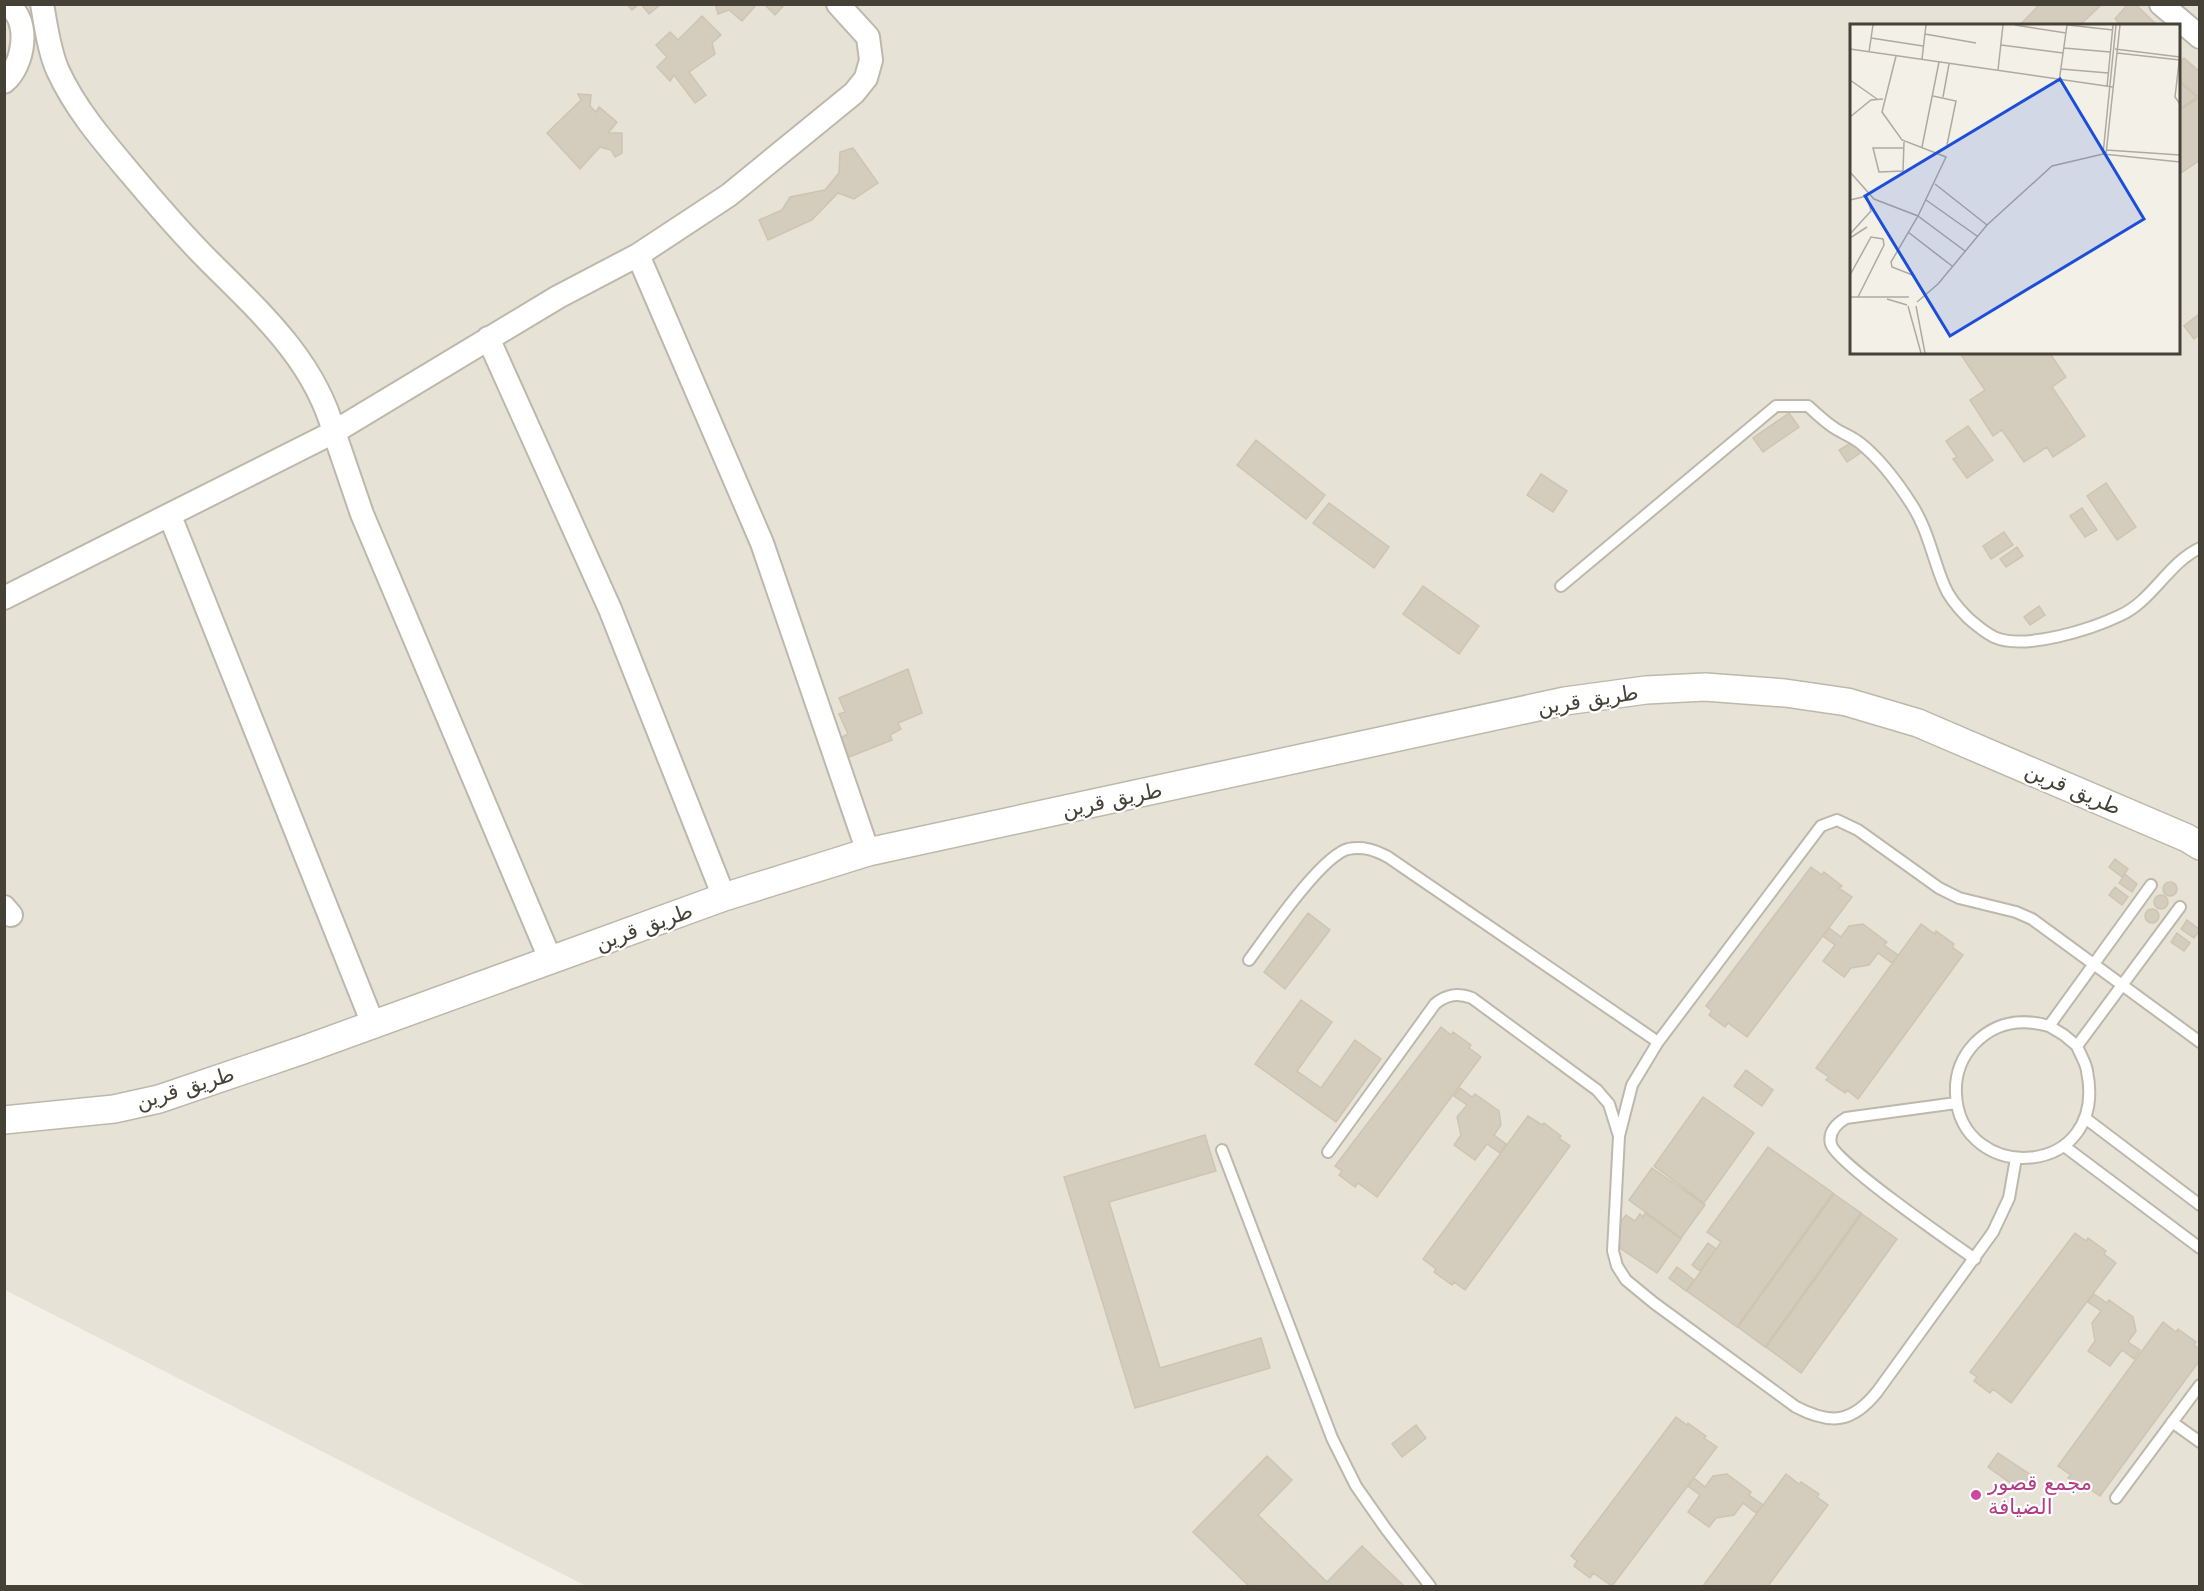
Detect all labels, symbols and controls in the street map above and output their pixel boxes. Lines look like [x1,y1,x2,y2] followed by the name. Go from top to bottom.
[1850,24,2180,354] inset map
[1536,680,1640,720] street label: طريق قرين
[2021,758,2125,820] street label: طريق قرين
[1060,778,1164,822] street label: طريق قرين
[592,898,696,956] street label: طريق قرين
[133,1062,237,1114] street label: طريق قرين
[1987,1471,2092,1519] place label: مجمع قصور الضيافة
[1969,1488,1983,1502] marker: مجمع قصور الضيافة

